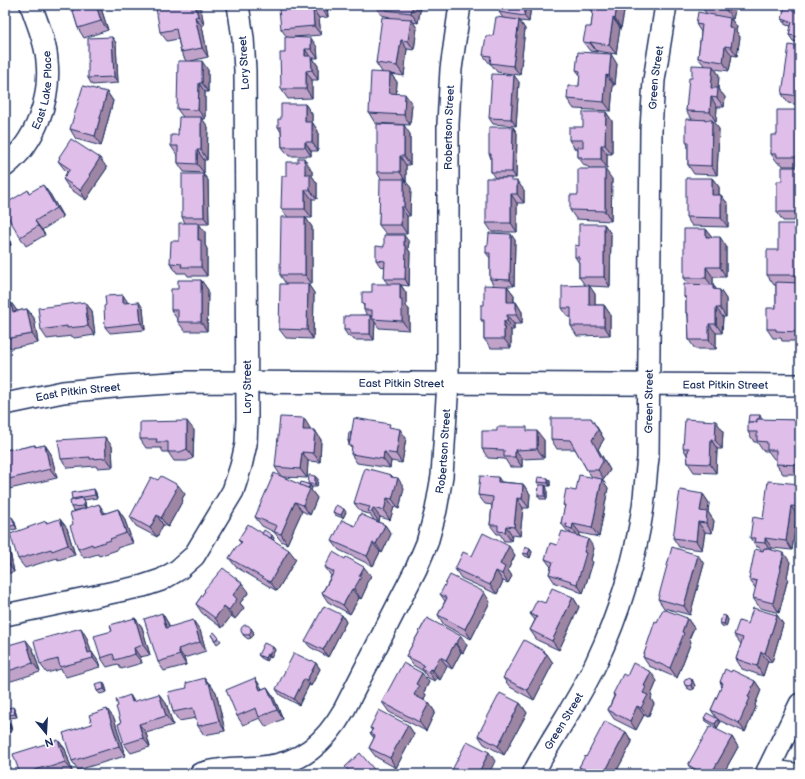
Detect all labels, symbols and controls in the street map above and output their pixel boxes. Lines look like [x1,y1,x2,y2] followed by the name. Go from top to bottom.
[236,35,252,90] street label: Lory Street
[646,44,666,110] street label: Green Street
[29,49,54,132] street label: East Lake Place
[441,84,457,170] street label: Robertson Street
[241,359,254,414] street label: Lory Street
[642,369,655,434] street label: Green Street
[359,376,445,390] street label: East Pitkin Street
[683,378,769,391] street label: East Pitkin Street
[34,380,121,404] street label: East Pitkin Street
[432,408,453,495] street label: Robertson Street
[541,690,586,752] street label: Green Street
[26,713,66,753] north arrow
[43,735,55,749] text: N

